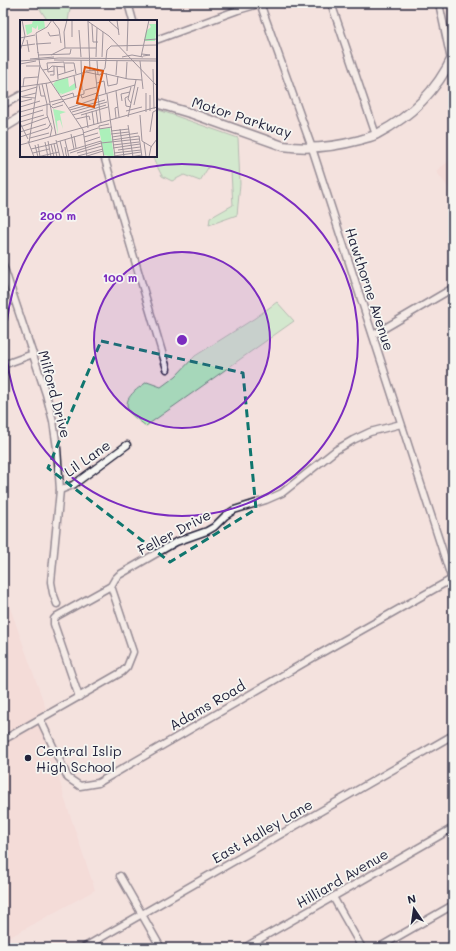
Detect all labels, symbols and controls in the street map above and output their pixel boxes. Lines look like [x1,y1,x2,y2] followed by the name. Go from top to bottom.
[20,20,157,157] inset map
[190,92,294,142] street label: Motor Parkway
[40,207,76,223] text: 200 m
[341,225,399,353] street label: Hawthorne Avenue
[103,269,137,285] text: 100 m
[175,333,189,347] centre of rings
[34,348,76,440] street label: Milford Drive
[60,435,114,481] street label: Lil Lane
[134,505,214,559] street label: Feller Drive
[166,676,248,734] street label: Adams Road
[36,741,122,776] place label: Central Islip High School
[23,753,33,763] marker: Central Islip High School
[208,795,316,867] street label: East Halley Lane
[293,844,391,912] street label: Hilliard Avenue
[394,889,434,929] north arrow
[406,891,417,907] text: N

